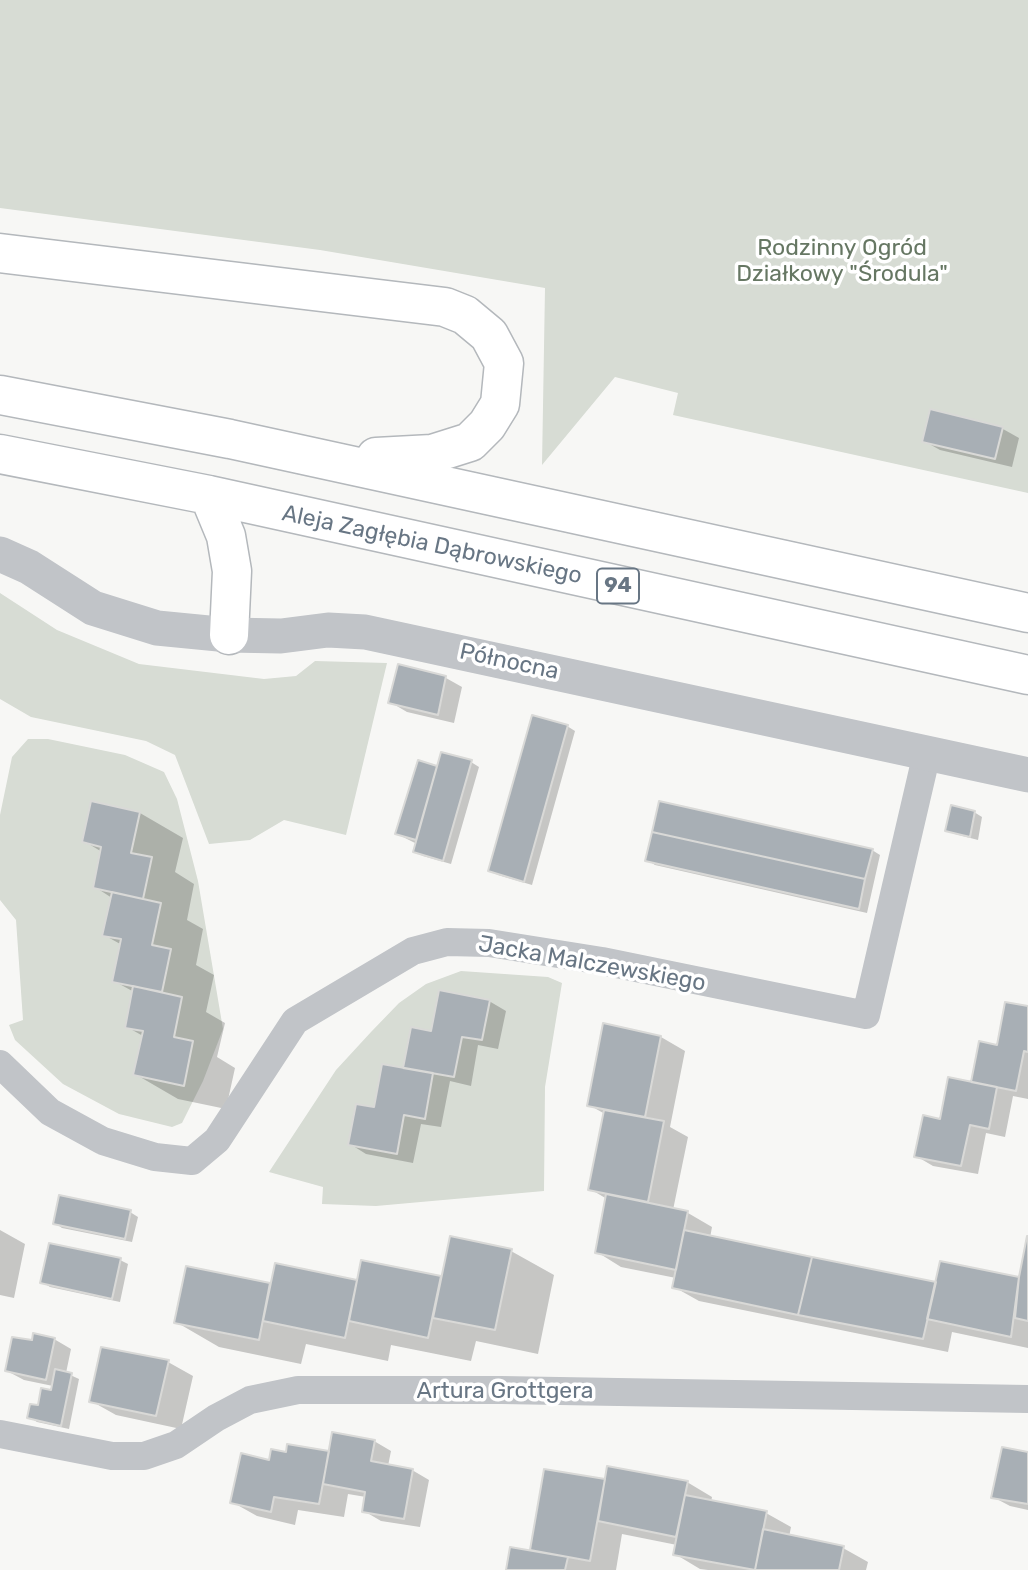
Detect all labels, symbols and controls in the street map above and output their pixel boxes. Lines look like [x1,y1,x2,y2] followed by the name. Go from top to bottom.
[736,234,948,288] park label: Rodzinny Ogród Działkowy "Środula"
[280,500,584,590] street label: Aleja Zagłębia Dąbrowskiego
[597,568,639,604] road number: 94
[457,638,561,686] street label: Północna
[476,930,708,998] street label: Jacka Malczewskiego
[417,1377,593,1405] street label: Artura Grottgera

